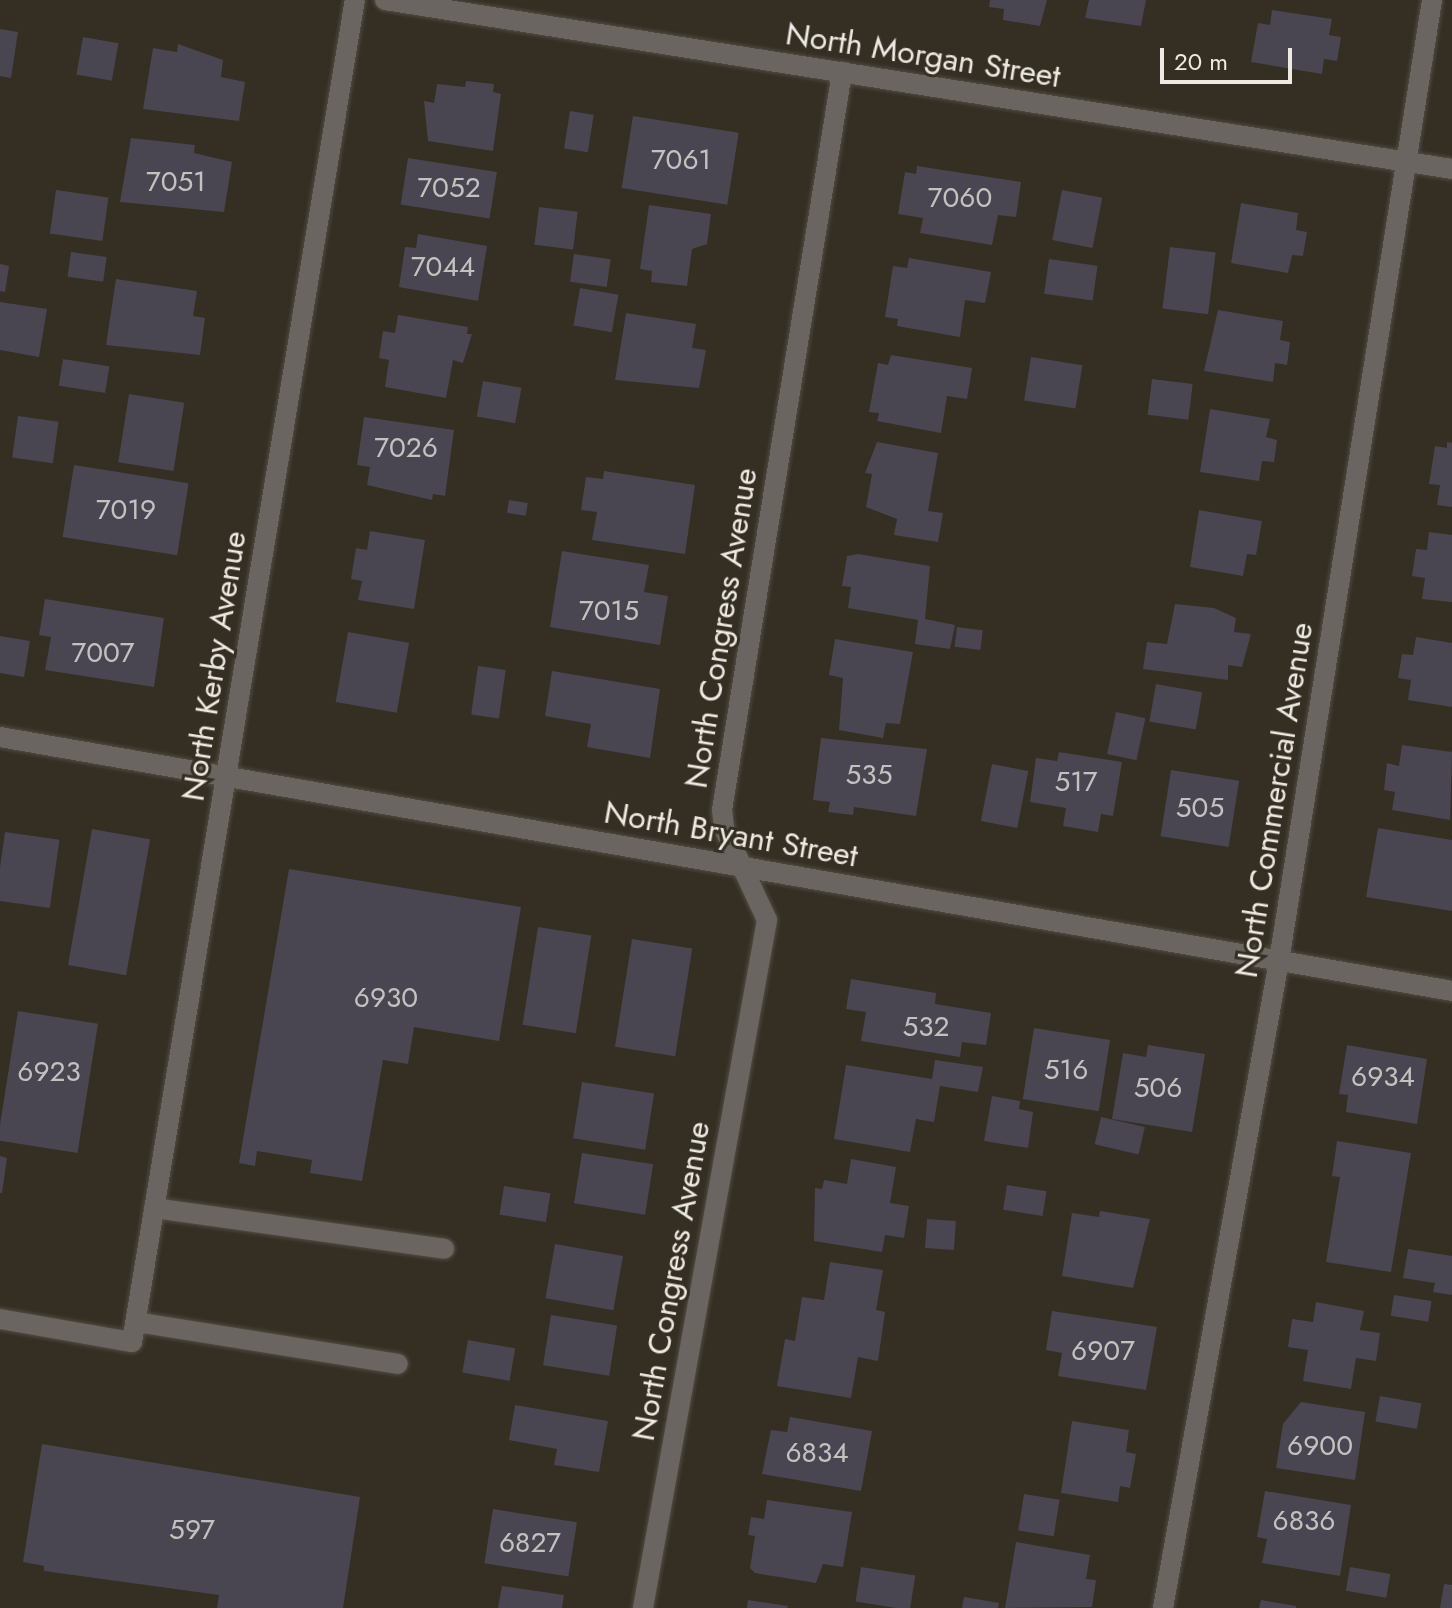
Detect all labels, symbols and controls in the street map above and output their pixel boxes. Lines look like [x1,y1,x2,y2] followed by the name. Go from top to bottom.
[783,14,1063,96] street label: North Morgan Street
[1164,32,1296,82] scale bar
[1174,44,1228,79] text: 20 m
[651,143,711,177] house number: 7061
[146,165,206,199] house number: 7051
[417,171,481,205] house number: 7052
[928,181,992,215] house number: 7060
[411,250,475,284] house number: 7044
[374,431,438,465] house number: 7026
[677,465,765,791] street label: North Congress Avenue
[96,493,156,527] house number: 7019
[174,528,254,804] street label: North Kerby Avenue
[579,594,639,628] house number: 7015
[1227,620,1321,980] street label: North Commercial Avenue
[72,636,134,670] house number: 7007
[846,758,892,792] house number: 535
[1054,765,1098,799] house number: 517
[1176,791,1224,825] house number: 505
[601,793,861,875] street label: North Bryant Street
[354,981,418,1015] house number: 6930
[902,1010,950,1044] house number: 532
[1044,1053,1088,1087] house number: 516
[17,1055,81,1089] house number: 6923
[1351,1060,1415,1094] house number: 6934
[1134,1071,1182,1105] house number: 506
[624,1118,718,1444] street label: North Congress Avenue
[1071,1334,1135,1368] house number: 6907
[1287,1429,1353,1463] house number: 6900
[785,1436,849,1470] house number: 6834
[1273,1504,1335,1538] house number: 6836
[169,1513,215,1547] house number: 597
[499,1526,561,1560] house number: 6827

